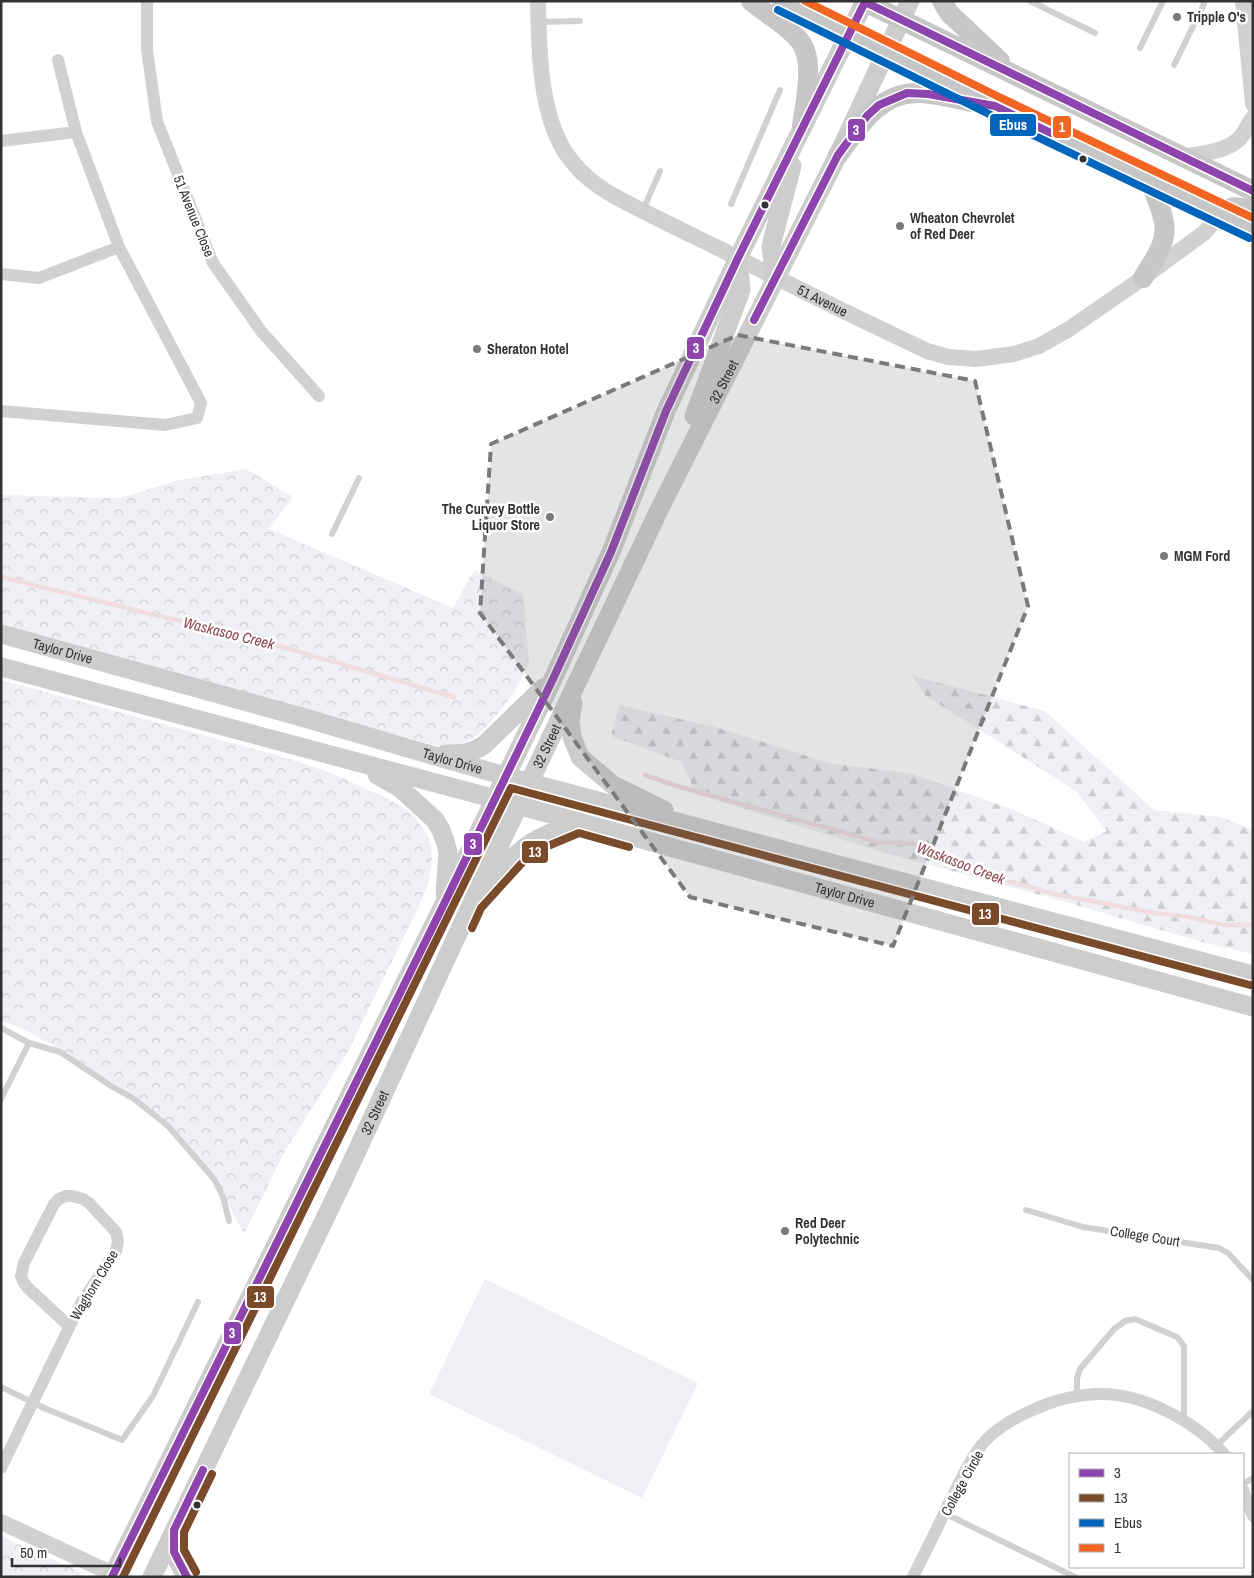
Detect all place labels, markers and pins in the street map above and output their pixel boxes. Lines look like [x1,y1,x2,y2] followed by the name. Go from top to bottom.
[1187,8,1246,26] place label: Tripple O's
[1171,11,1183,23] marker: Tripple O's
[1078,154,1088,164] unlabelled marker
[760,200,770,210] unlabelled marker
[910,209,1015,243] place label: Wheaton Chevrolet of Red Deer
[894,220,906,232] marker: Wheaton Chevrolet of Red Deer
[487,340,569,358] place label: Sheraton Hotel
[471,343,483,355] marker: Sheraton Hotel
[442,500,540,534] place label: The Curvey Bottle Liquor Store
[544,511,556,523] marker: The Curvey Bottle Liquor Store
[1174,547,1230,565] place label: MGM Ford
[1158,550,1170,562] marker: MGM Ford
[795,1214,859,1248] place label: Red Deer Polytechnic
[779,1225,791,1237] marker: Red Deer Polytechnic
[192,1500,202,1510] unlabelled marker

